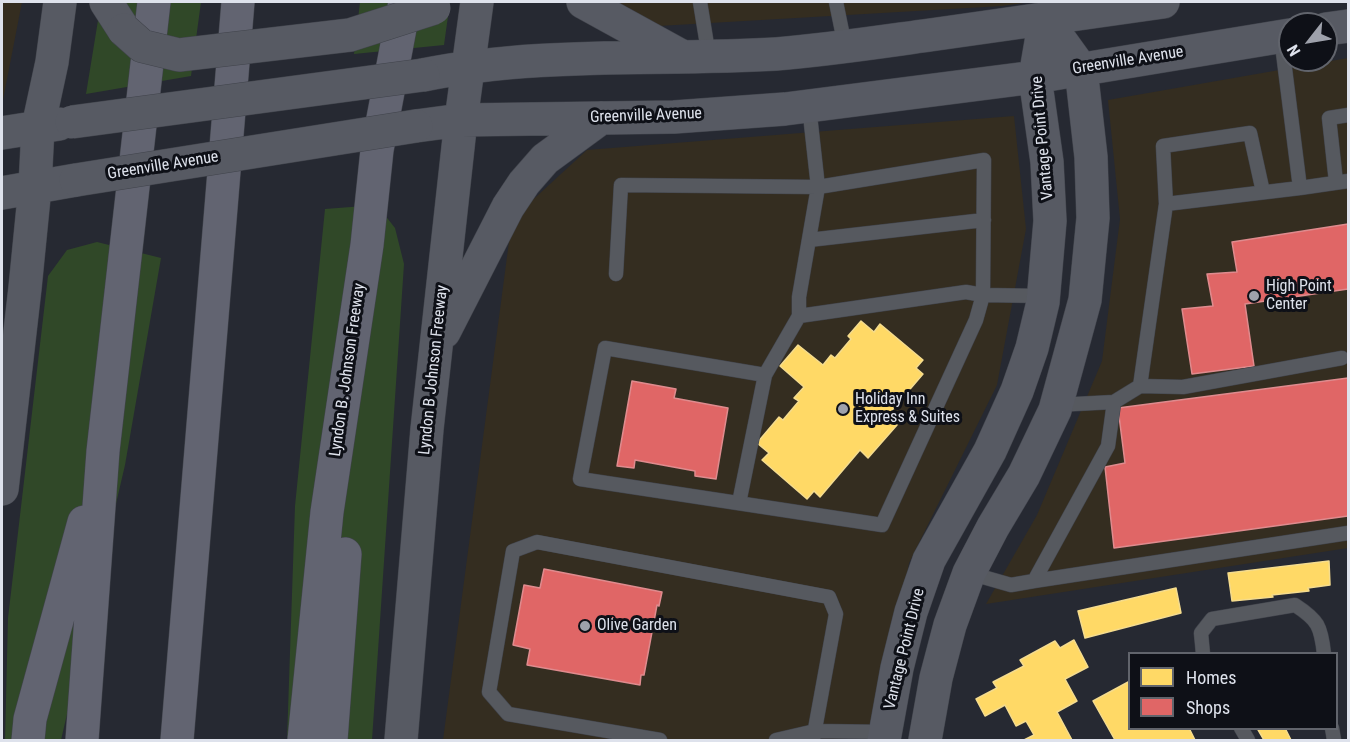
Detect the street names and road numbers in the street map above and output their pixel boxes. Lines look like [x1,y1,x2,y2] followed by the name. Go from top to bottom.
[1071,43,1185,79] street label: Greenville Avenue
[1028,75,1058,201] street label: Vantage Point Drive
[590,104,702,128] street label: Greenville Avenue
[106,148,220,184] street label: Greenville Avenue
[326,282,370,458] street label: Lyndon B. Johnson Freeway
[416,284,452,456] street label: Lyndon B Johnson Freeway
[881,587,929,711] street label: Vantage Point Drive

